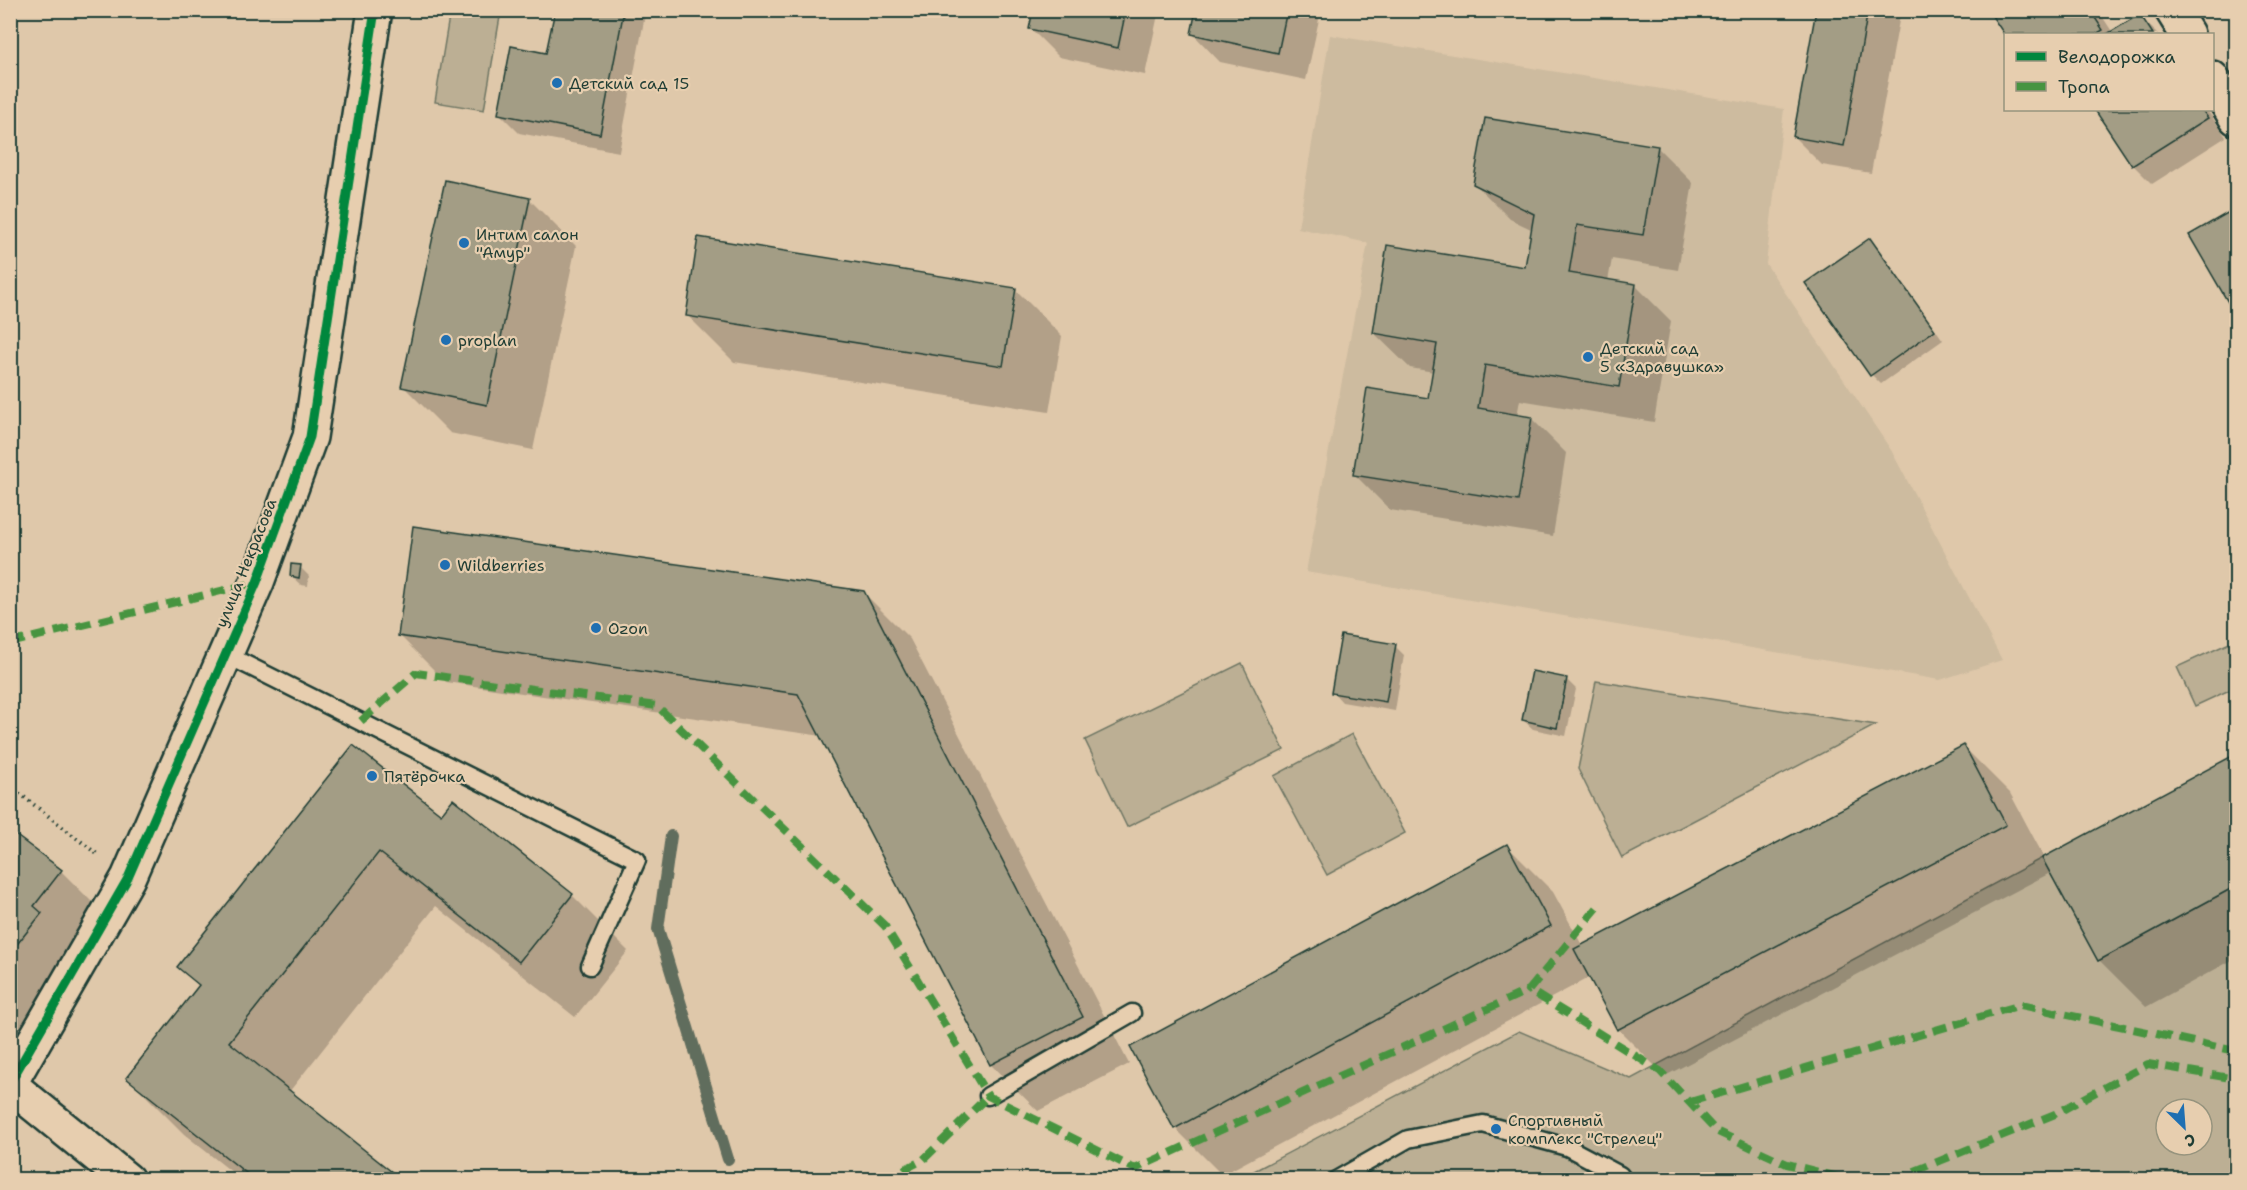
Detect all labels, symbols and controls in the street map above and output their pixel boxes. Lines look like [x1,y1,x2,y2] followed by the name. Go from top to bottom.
[2004,33,2214,111] legend
[2058,45,2176,69] text: Велодорожка
[569,73,689,94] place label: Детский сад 15
[2058,75,2110,99] text: Тропа
[550,76,564,90] marker: Детский сад 15
[476,224,579,263] place label: Интим салон "Амур"
[457,236,471,250] marker: Интим салон "Амур"
[458,330,517,351] place label: proplan
[439,333,453,347] marker: proplan
[1600,338,1724,377] place label: Детский сад 5 «Здравушка»
[1581,350,1595,364] marker: Детский сад 5 «Здравушка»
[211,495,282,631] street label: улица Некрасова
[457,555,545,576] place label: Wildberries
[438,558,452,572] marker: Wildberries
[608,618,648,639] place label: Ozon
[589,621,603,635] marker: Ozon
[384,766,465,787] place label: Пятёрочка
[365,769,379,783] marker: Пятёрочка
[2154,1097,2214,1157] north arrow
[1508,1110,1662,1149] place label: Спортивный комплекс "Стрелец"
[1489,1122,1503,1136] marker: Спортивный комплекс "Стрелец"
[2181,1129,2199,1152] text: С

